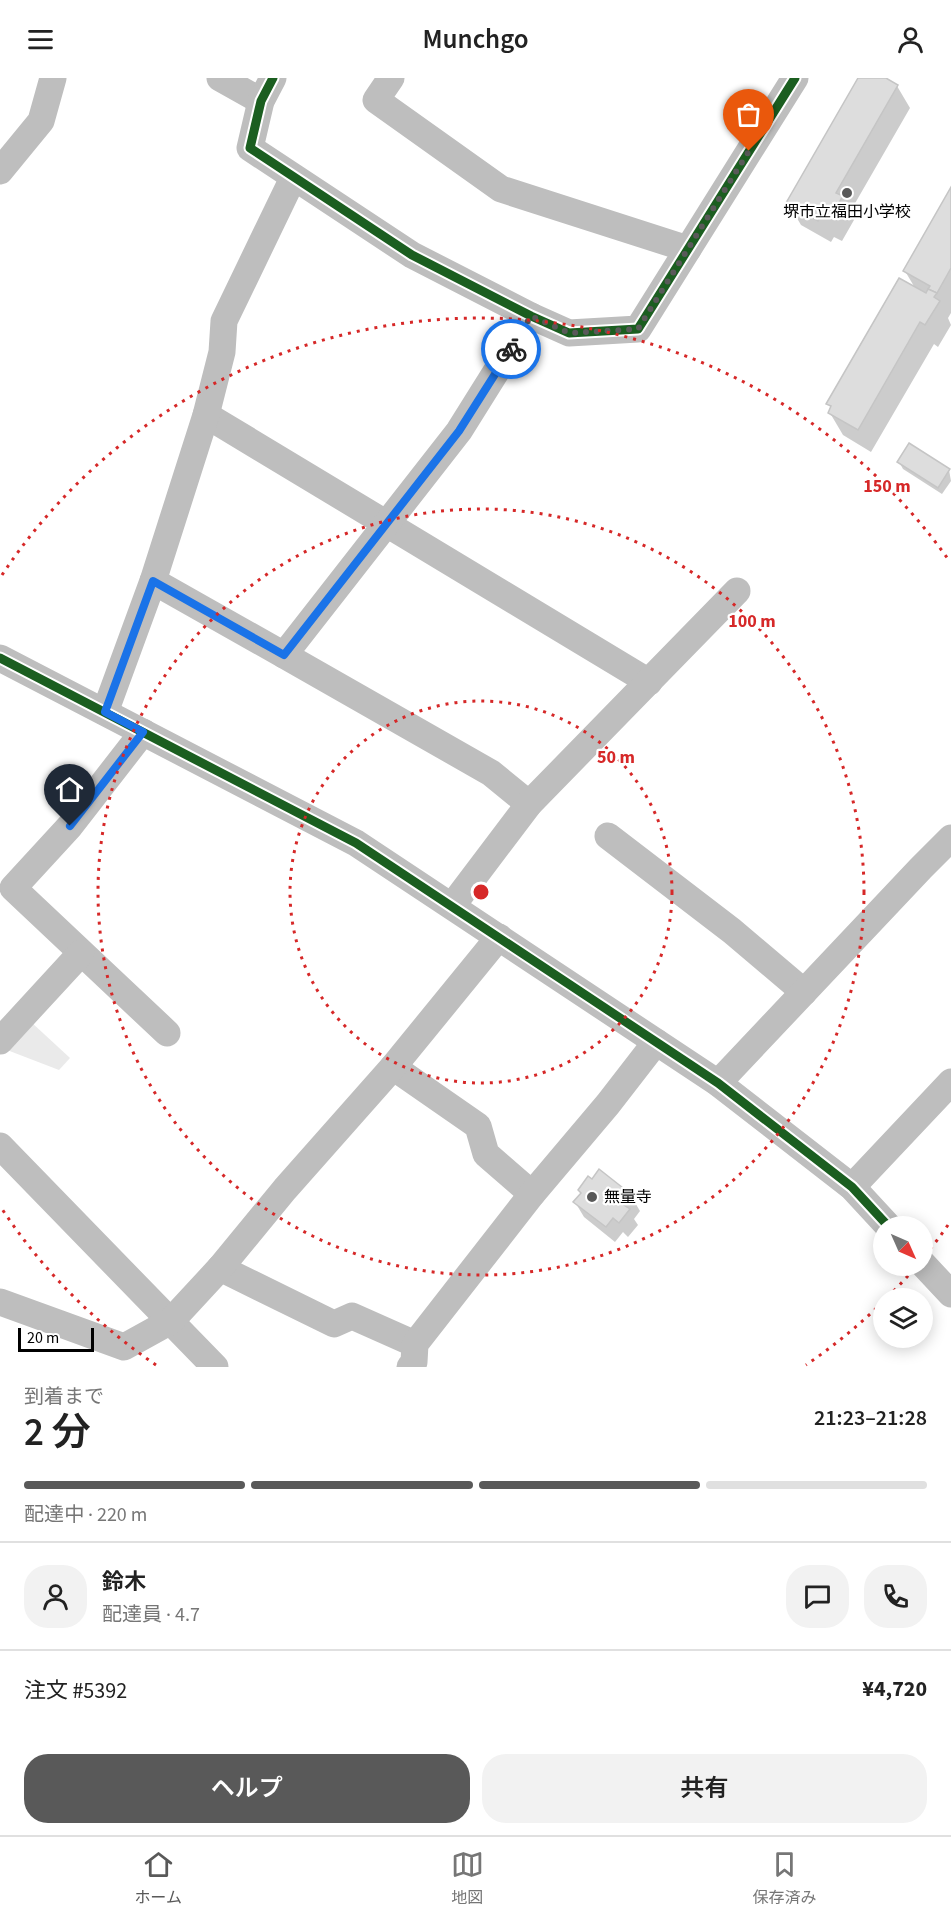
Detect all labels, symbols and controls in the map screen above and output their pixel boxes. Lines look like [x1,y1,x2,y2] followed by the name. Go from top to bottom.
[422,20,529,59] text: Munchgo
[24,23,57,56] icon: menu
[894,23,927,56] icon: person
[723,89,774,151] pin
[732,98,765,131] icon: bag
[840,186,854,200] marker: 堺市立福田小学校
[783,201,911,223] place label: 堺市立福田小学校
[481,319,541,379] courier
[495,333,528,366] icon: bike
[863,474,911,499] text: 150 m
[728,609,776,634] text: 100 m
[597,745,635,770] text: 50 m
[44,764,95,826] pin
[53,773,86,806] icon: home
[471,882,491,902] centre of rings
[604,1186,652,1208] place label: 無量寺
[585,1190,599,1204] marker: 無量寺
[873,1216,933,1276] north arrow
[873,1216,933,1348] map controls
[873,1288,933,1348] button: layers
[18,1325,94,1352] scale bar
[27,1327,59,1349] text: 20 m
[24,1383,104,1411] text: 到着まで
[814,1402,927,1434] text: 21:23–21:28
[24,1405,91,1461] text: 2 分
[24,1501,147,1529] text: 配達中 · 220 m
[24,1565,87,1628] button: person
[786,1565,849,1628] button: chat
[864,1565,927,1628] button: phone
[102,1566,146,1598] text: 鈴木
[102,1601,200,1629] text: 配達員 · 4.7
[862,1673,927,1705] text: ¥4,720
[24,1675,127,1707] text: 注文 #5392
[24,1754,470,1823] button: ヘルプ
[482,1754,927,1823] button: 共有
[134,1848,182,1909] tab: ホーム
[451,1848,484,1909] tab: 地図
[753,1848,817,1909] tab: 保存済み

